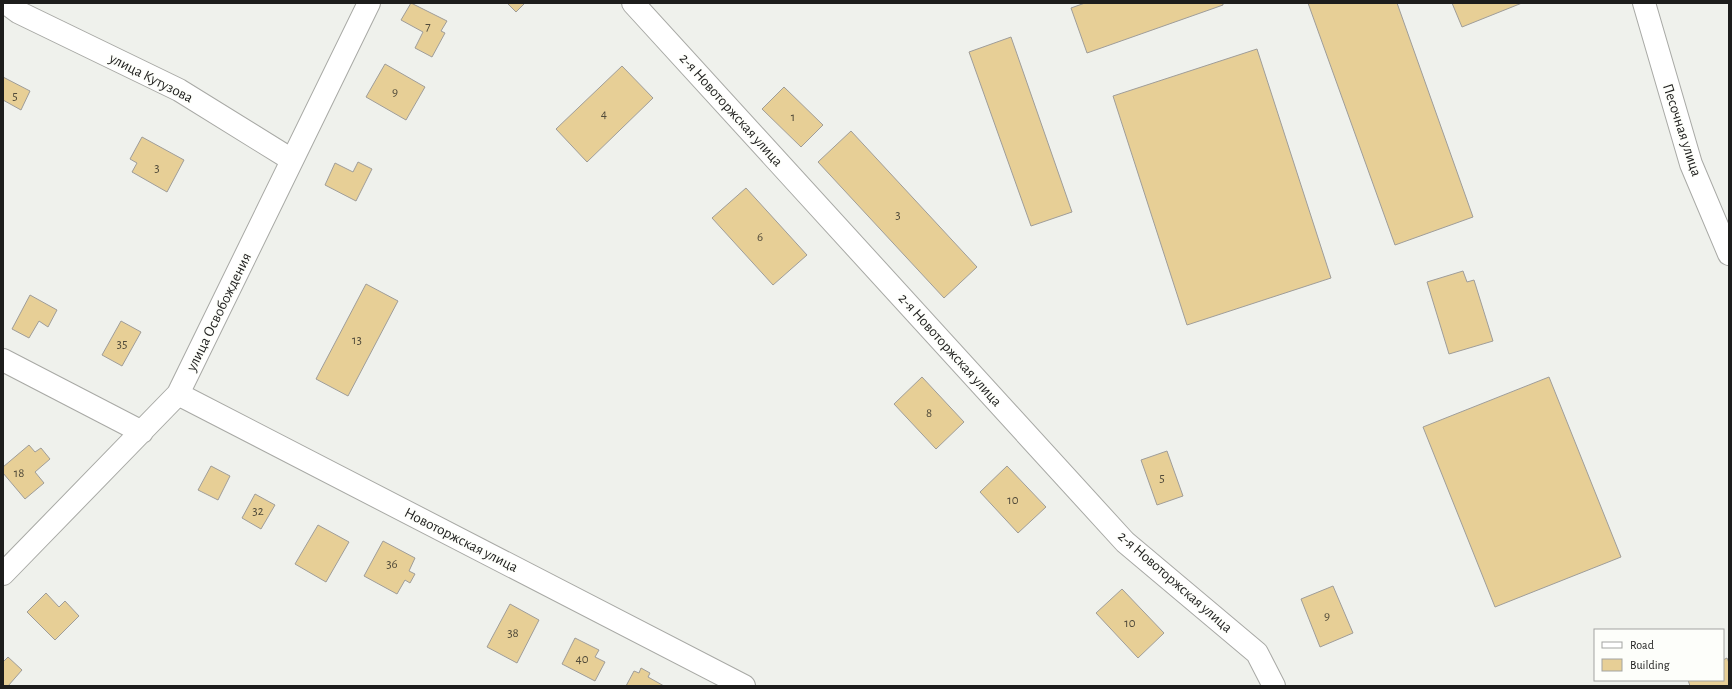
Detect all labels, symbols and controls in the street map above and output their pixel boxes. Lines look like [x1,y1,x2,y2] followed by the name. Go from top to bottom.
[425,20,431,33] house number: 7
[106,50,195,106] street label: улица Кутузова
[677,51,786,169] street label: 2-я Новоторжская улица
[1660,82,1704,178] street label: Песочная улица
[392,86,398,99] house number: 9
[12,90,18,103] house number: 5
[601,108,607,121] house number: 4
[791,111,795,124] house number: 1
[154,162,160,175] house number: 3
[895,209,901,222] house number: 3
[757,231,763,244] house number: 6
[183,250,254,375] street label: улица Освобождения
[896,291,1005,409] street label: 2-я Новоторжская улица
[352,334,362,347] house number: 13
[117,338,127,351] house number: 35
[926,407,932,420] house number: 8
[14,467,24,480] house number: 18
[1159,472,1165,485] house number: 5
[1007,494,1019,507] house number: 10
[252,505,264,518] house number: 32
[402,505,520,575] street label: Новоторжская улица
[1115,528,1235,636] street label: 2-я Новоторжская улица
[386,558,398,571] house number: 36
[1324,610,1330,623] house number: 9
[1124,617,1136,630] house number: 10
[507,627,519,640] house number: 38
[1594,629,1724,681] legend
[1630,639,1654,651] text: Road
[575,653,589,666] house number: 40
[1630,659,1670,671] text: Building

